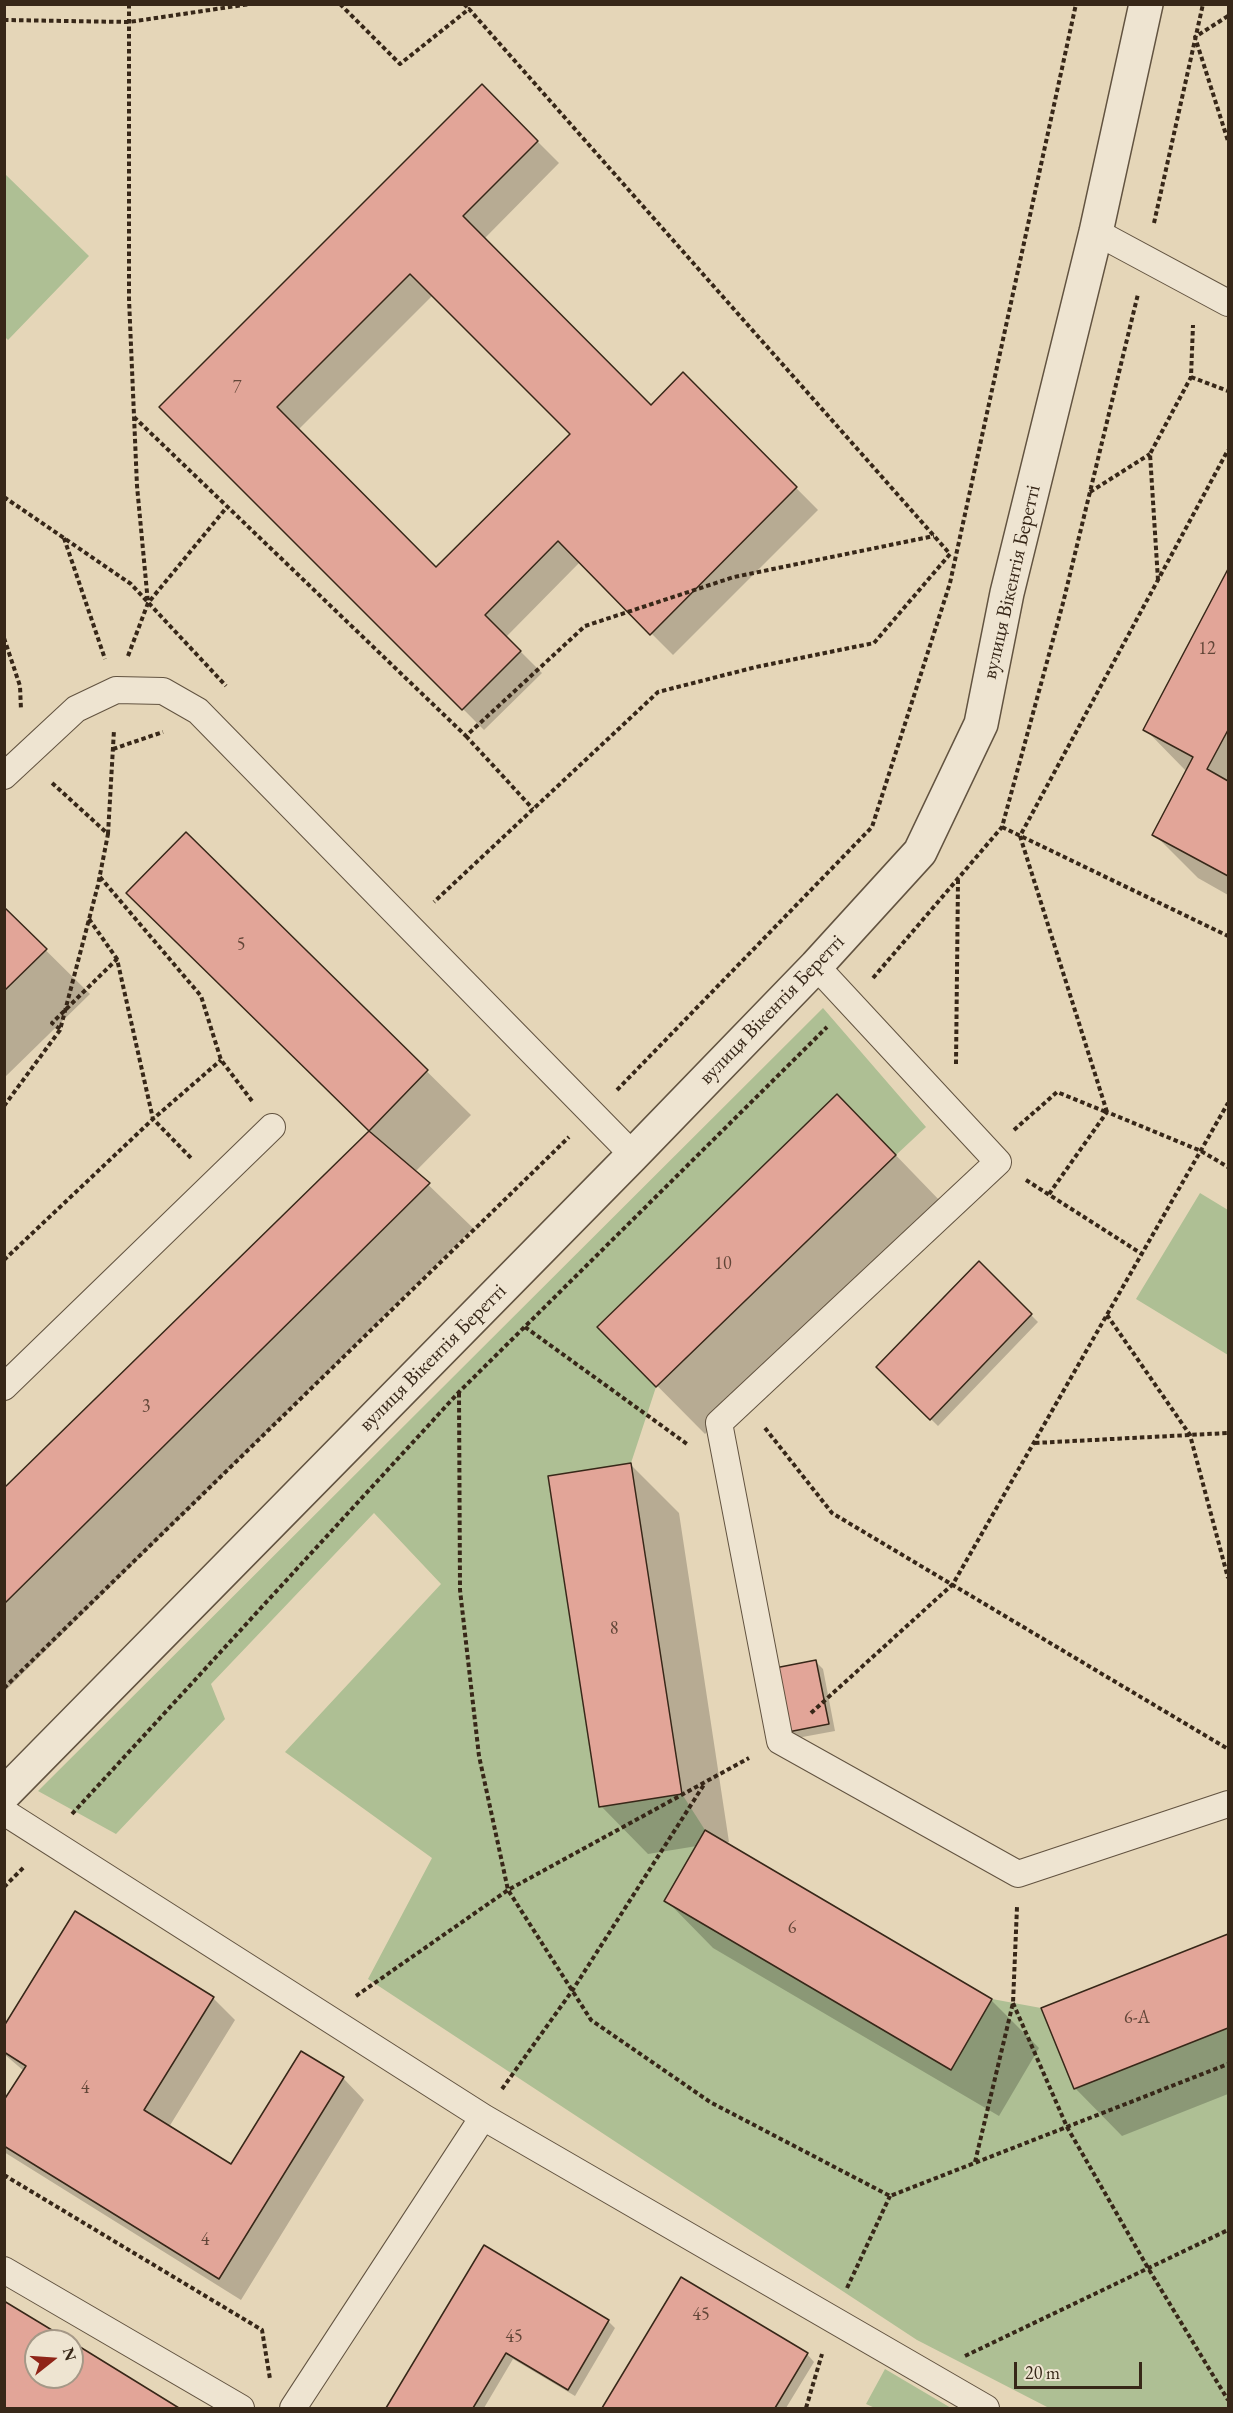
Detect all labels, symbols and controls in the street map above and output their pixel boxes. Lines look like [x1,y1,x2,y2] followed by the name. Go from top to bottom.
[233,377,241,399] house number: 7
[977,483,1047,681] street label: вулиця Вікентія Беретті
[1198,638,1216,660] house number: 12
[694,930,850,1090] street label: вулиця Вікентія Беретті
[237,934,245,956] house number: 5
[714,1253,732,1275] house number: 10
[354,1279,512,1437] street label: вулиця Вікентія Беретті
[142,1396,150,1418] house number: 3
[610,1618,618,1640] house number: 8
[788,1917,796,1939] house number: 6
[1124,2007,1150,2029] house number: 6-А
[81,2077,89,2099] house number: 4
[201,2229,209,2251] house number: 4
[692,2304,710,2326] house number: 45
[505,2326,523,2348] house number: 45
[24,2329,84,2389] north arrow
[58,2345,82,2363] text: N
[1017,2350,1144,2388] scale bar
[1025,2361,1060,2384] text: 20 m

